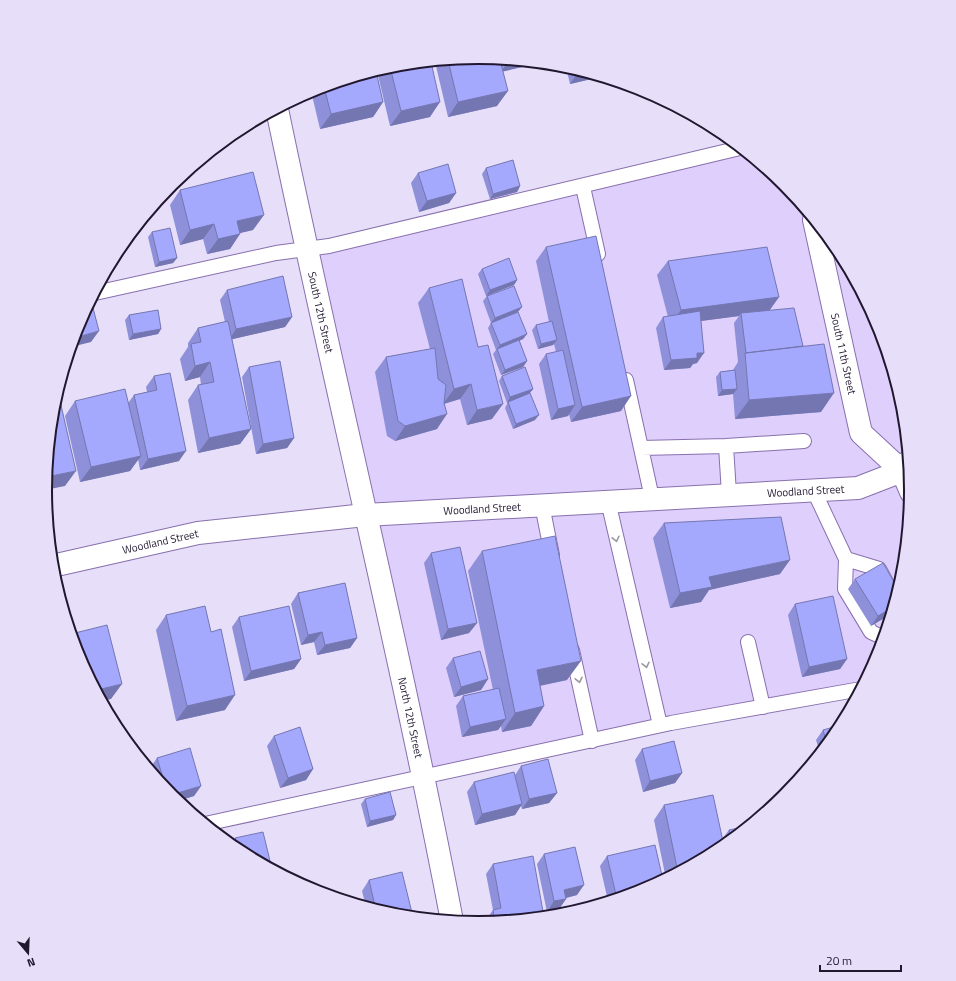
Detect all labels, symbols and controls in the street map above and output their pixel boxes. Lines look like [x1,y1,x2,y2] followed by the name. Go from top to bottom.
[304,270,338,355] street label: South 12th Street
[827,312,860,396] street label: South 11th Street
[766,481,845,501] street label: Woodland Street
[443,498,521,519] street label: Woodland Street
[121,525,200,558] street label: Woodland Street
[612,536,620,542] one-way arrow
[642,662,650,669] one-way arrow
[394,676,427,759] street label: North 12th Street
[574,677,582,683] one-way arrow
[8,933,48,973] north arrow
[820,947,901,973] scale bar
[826,951,852,970] text: 20 m
[25,954,37,971] text: N

